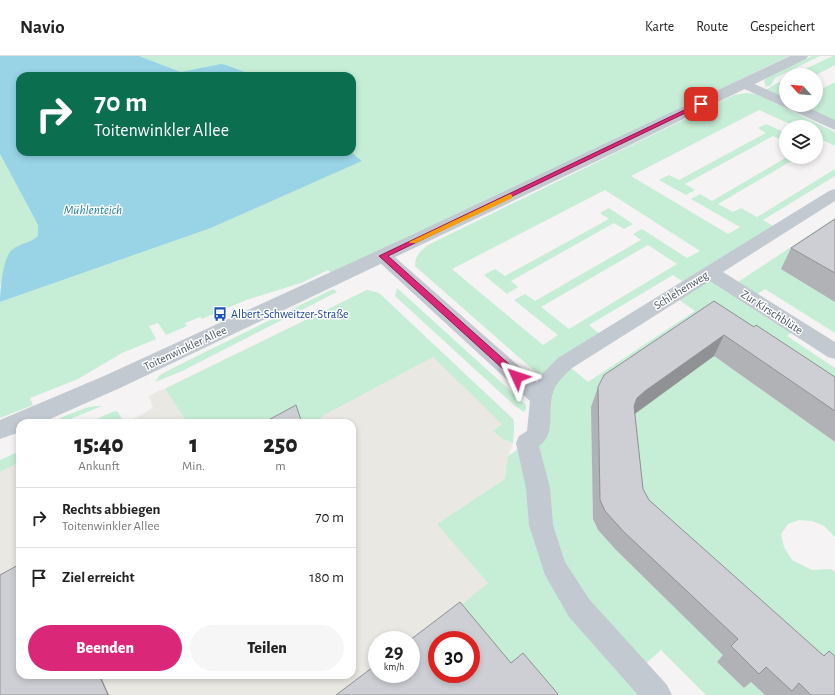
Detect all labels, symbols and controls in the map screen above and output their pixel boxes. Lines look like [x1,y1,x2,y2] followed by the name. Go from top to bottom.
[20,18,65,37] text: Navio
[645,20,674,34] text: Karte
[696,20,728,34] text: Route
[750,20,815,34] text: Gespeichert
[779,68,823,112] north arrow
[779,68,823,164] map controls
[684,87,718,121] pin
[28,88,80,140] icon: right
[94,89,148,117] text: 70 m
[690,93,712,115] icon: arrive
[779,120,823,164] button: layers
[94,122,229,140] text: Toitenwinkler Allee
[64,204,122,217] water label: Mühlenteich
[652,268,710,311] street label: Schlehenweg
[739,288,805,336] street label: Zur Kirschblüte
[212,306,228,322] bus stop icon: Albert-Schweitzer-Straße
[231,308,349,320] place label: Albert-Schweitzer-Straße
[142,324,228,372] street label: Toitenwinkler Allee
[496,356,538,398] position arrow
[74,433,124,457] text: 15:40
[189,433,198,457] text: 1
[263,433,298,457] text: 250
[78,460,120,473] text: Ankunft
[182,460,205,473] text: Min.
[275,460,286,473] text: m
[62,502,160,517] text: Rechts abbiegen
[28,507,50,529] icon: right
[315,510,344,525] text: 70 m
[62,520,159,533] text: Toitenwinkler Allee
[28,567,50,589] icon: arrive
[62,570,135,585] text: Ziel erreicht
[309,570,344,585] text: 180 m
[28,625,182,671] button: Beenden
[190,625,344,671] button: Teilen
[428,631,480,683] speed limit sign: 30
[384,642,404,662] text: 29
[384,662,404,672] text: km/h

